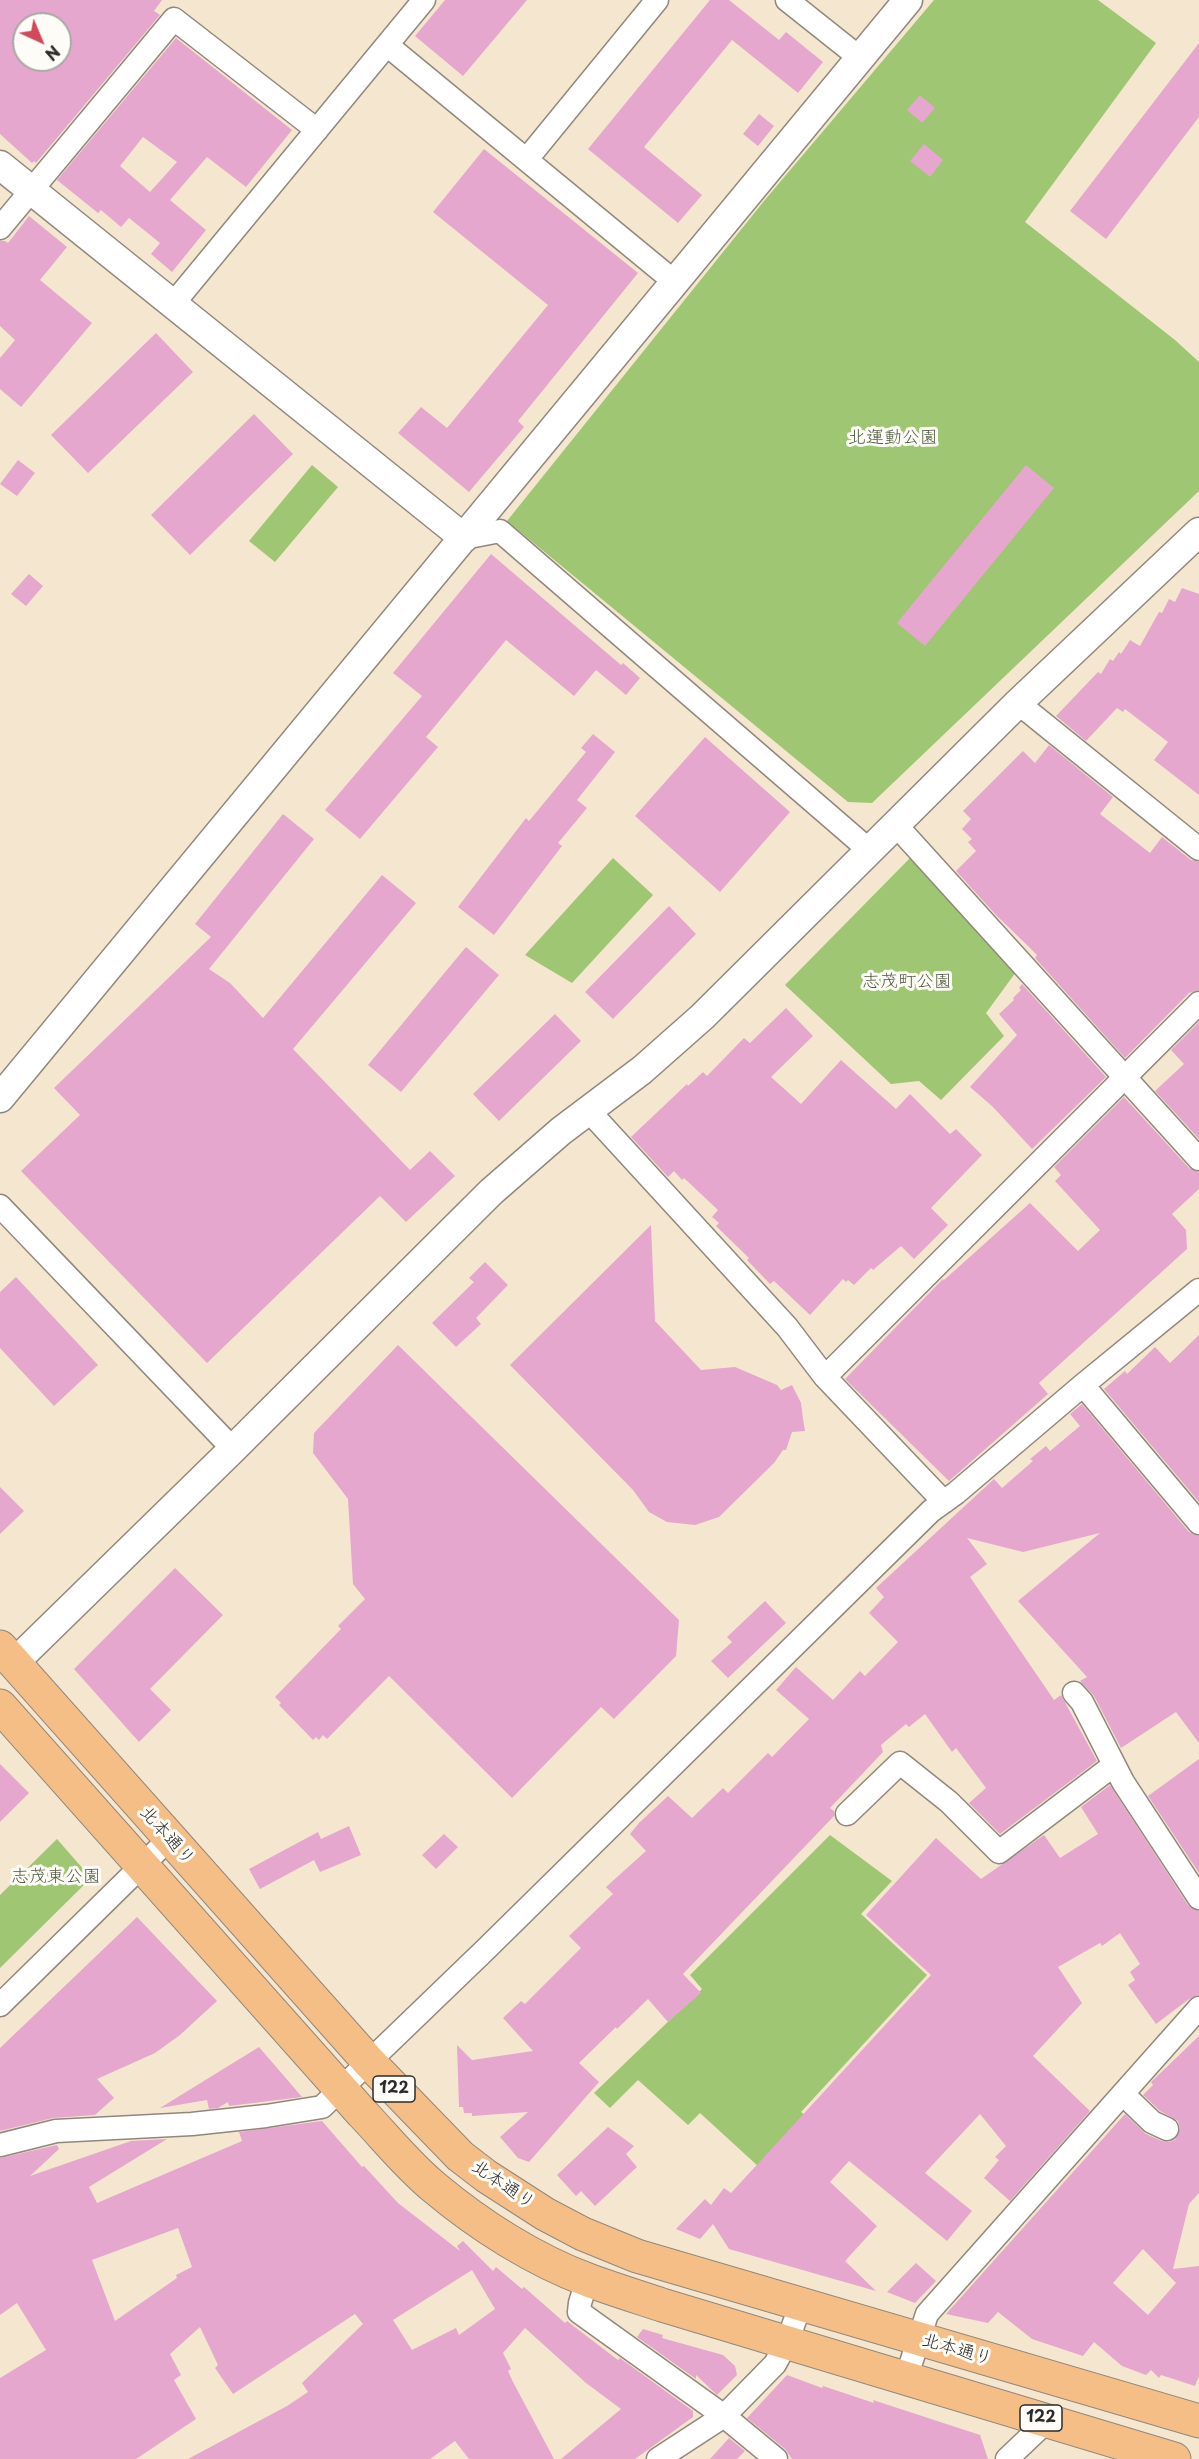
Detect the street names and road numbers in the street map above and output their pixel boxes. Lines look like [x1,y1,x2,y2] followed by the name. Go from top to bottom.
[135,1802,199,1870] street label: 北本通り
[373,2076,415,2102] road number: 122
[467,2156,539,2214] street label: 北本通り
[919,2330,995,2370] street label: 北本通り
[1020,2405,1062,2431] road number: 122

